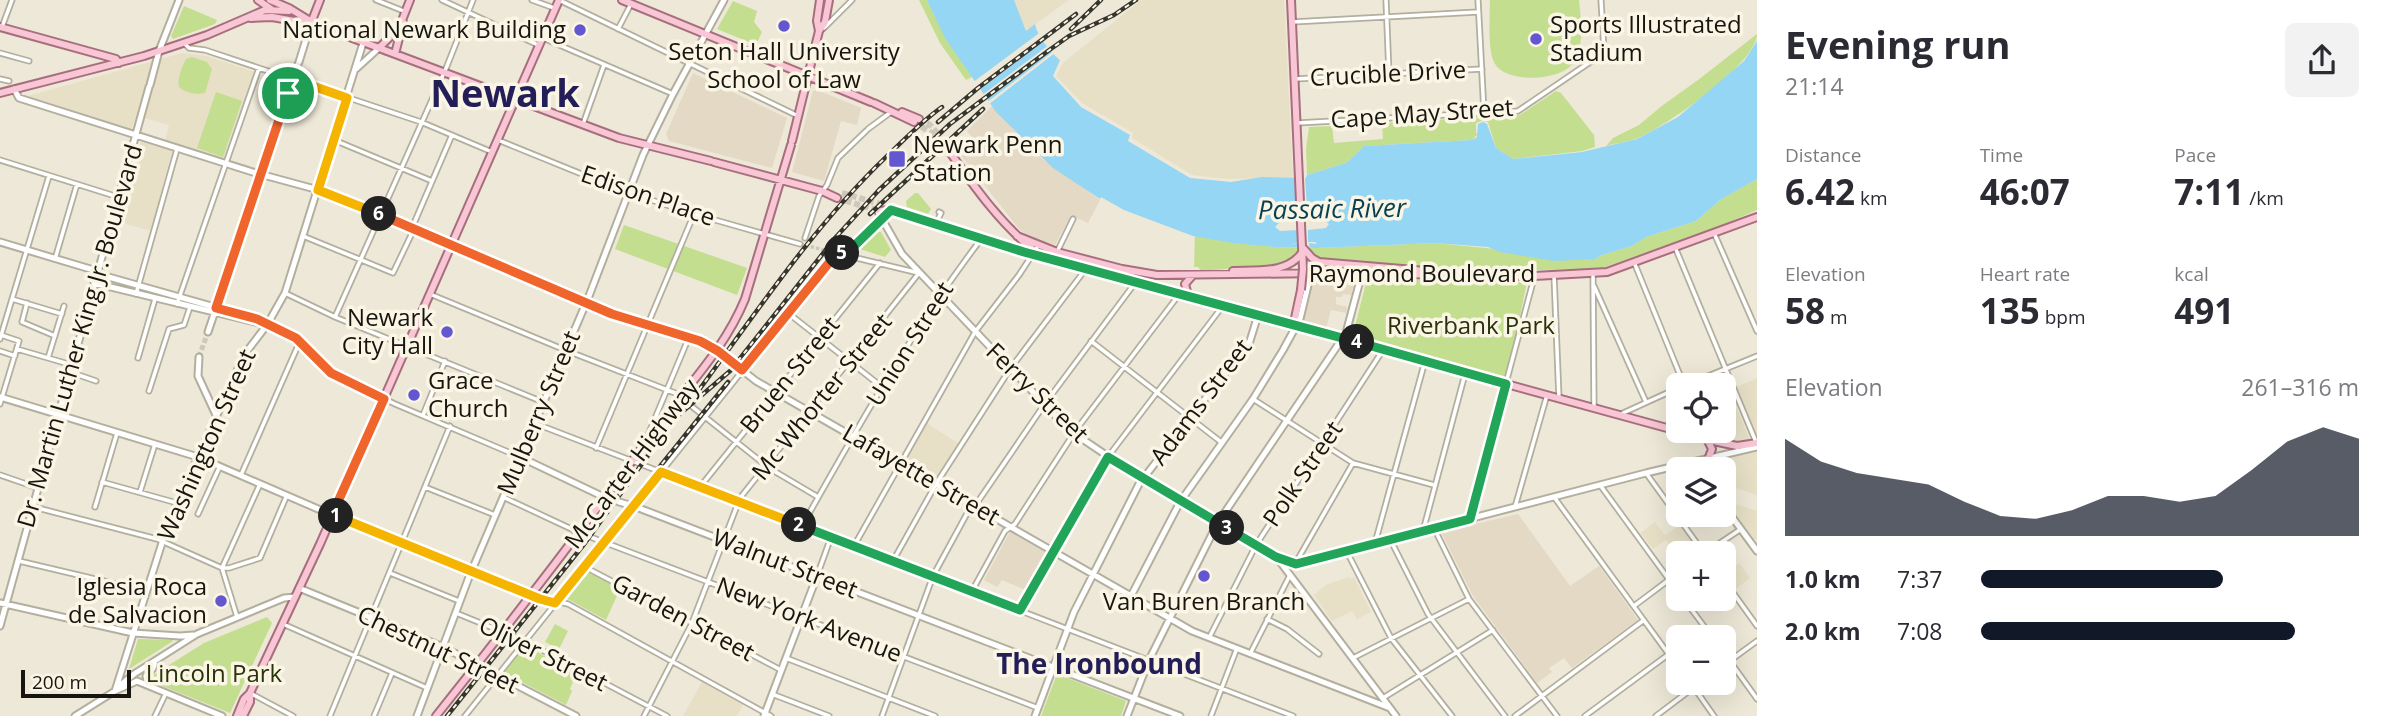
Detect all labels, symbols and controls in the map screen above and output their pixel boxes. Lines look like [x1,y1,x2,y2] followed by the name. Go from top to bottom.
[1550,7,1742,68] place label: Sports Illustrated Stadium
[282,12,566,45] place label: National Newark Building
[776,18,792,34] marker: Seton Hall University School of Law
[1785,18,2010,70] text: Evening run
[572,22,588,38] marker: National Newark Building
[2285,23,2359,97] button: share
[1528,31,1544,47] marker: Sports Illustrated Stadium
[668,34,901,95] place label: Seton Hall University School of Law
[1309,52,1467,93] street label: Crucible Drive
[258,63,318,123] pin
[430,66,580,118] district label: Newark
[1785,70,1844,102] text: 21:14
[269,74,307,112] icon: arrive
[1329,90,1514,135] street label: Cape May Street
[913,127,1062,188] place label: Newark Penn Station
[8,140,149,531] street label: Dr. Martin Luther King Jr. Boulevard
[1785,142,1861,168] text: Distance
[1980,142,2023,168] text: Time
[2174,142,2216,168] text: Pace
[887,149,907,169] marker: Newark Penn Station
[577,156,720,233] street label: Edison Place
[1785,168,1855,215] text: 6.42
[1980,168,2070,215] text: 46:07
[2174,168,2244,215] text: 7:11
[1855,185,1888,211] text: km
[2244,185,2284,211] text: /km
[1258,189,1408,227] water label: Passaic River
[362,196,396,232] pin: 6
[373,200,384,226] text: 6
[824,236,860,270] pin: 5
[836,239,847,265] text: 5
[1309,256,1535,289] street label: Raymond Boulevard
[1785,261,1866,287] text: Elevation
[1980,261,2070,287] text: Heart rate
[2174,261,2209,287] text: kcal
[857,275,960,412] street label: Union Street
[1785,287,1825,334] text: 58
[1980,287,2040,334] text: 135
[2174,287,2234,334] text: 491
[342,300,433,361] place label: Newark City Hall
[1825,304,1848,330] text: m
[2040,304,2085,330] text: bpm
[743,306,898,486] street label: Mc Whorter Street
[1387,308,1555,341] park label: Riverbank Park
[731,309,846,439] street label: Bruen Street
[439,324,455,340] marker: Newark City Hall
[1340,324,1374,360] pin: 4
[488,325,587,500] street label: Mulberry Street
[1351,328,1362,354] text: 4
[1141,331,1258,471] street label: Adams Street
[980,335,1097,449] street label: Ferry Street
[149,343,263,545] street label: Washington Street
[428,363,509,424] place label: Grace Church
[556,371,706,555] street label: McCarter Highway
[1785,371,1883,403] text: Elevation
[2241,371,2359,403] text: 261–316 m
[1666,373,1736,695] map controls
[1666,373,1736,443] button: locate
[406,387,422,403] marker: Grace Church
[1254,414,1349,532] street label: Polk Street
[837,415,1006,532] street label: Lafayette Street
[1666,457,1736,527] button: layers
[318,498,354,534] pin: 1
[330,502,341,528] text: 1
[782,508,816,542] pin: 2
[1210,510,1244,546] pin: 3
[793,511,804,537] text: 2
[1221,514,1232,540] text: 3
[708,520,863,605] street label: Walnut Street
[1666,541,1736,611] button: +
[1785,563,1861,595] text: 1.0 km
[1897,563,1943,595] text: 7:37
[607,565,761,668] street label: Garden Street
[712,568,907,669] street label: New York Avenue
[1196,568,1212,584] marker: Van Buren Branch
[68,569,207,630] place label: Iglesia Roca de Salvacion
[1103,584,1305,617] place label: Van Buren Branch
[213,593,229,609] marker: Iglesia Roca de Salvacion
[353,597,525,700] street label: Chestnut Street
[474,607,614,698] street label: Oliver Street
[1785,615,1861,647] text: 2.0 km
[1897,615,1943,647] text: 7:08
[1666,625,1736,695] button: −
[996,644,1202,682] district label: The Ironbound
[146,656,283,689] park label: Lincoln Park
[21,667,131,699] scale bar
[32,669,87,695] text: 200 m

